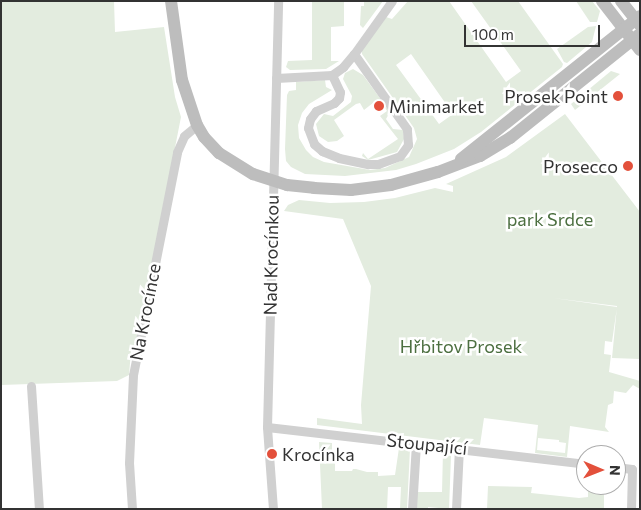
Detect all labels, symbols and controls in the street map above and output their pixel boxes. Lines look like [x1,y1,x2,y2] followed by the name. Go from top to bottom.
[466,15,602,47] scale bar
[472,25,514,43] text: 100 m
[504,85,608,107] place label: Prosek Point
[612,90,624,102] marker: Prosek Point
[389,95,484,117] place label: Minimarket
[373,100,385,112] marker: Minimarket
[543,155,618,177] place label: Prosecco
[622,160,634,172] marker: Prosecco
[259,195,283,315] street label: Nad Krocínkou
[507,208,593,230] park label: park Srdce
[125,262,165,362] street label: Na Krocínce
[400,335,522,357] park label: Hřbitov Prosek
[385,429,469,459] street label: Stoupající
[282,443,355,465] place label: Krocínka
[576,445,626,495] north arrow
[266,448,278,460] marker: Krocínka
[607,465,624,476] text: N

